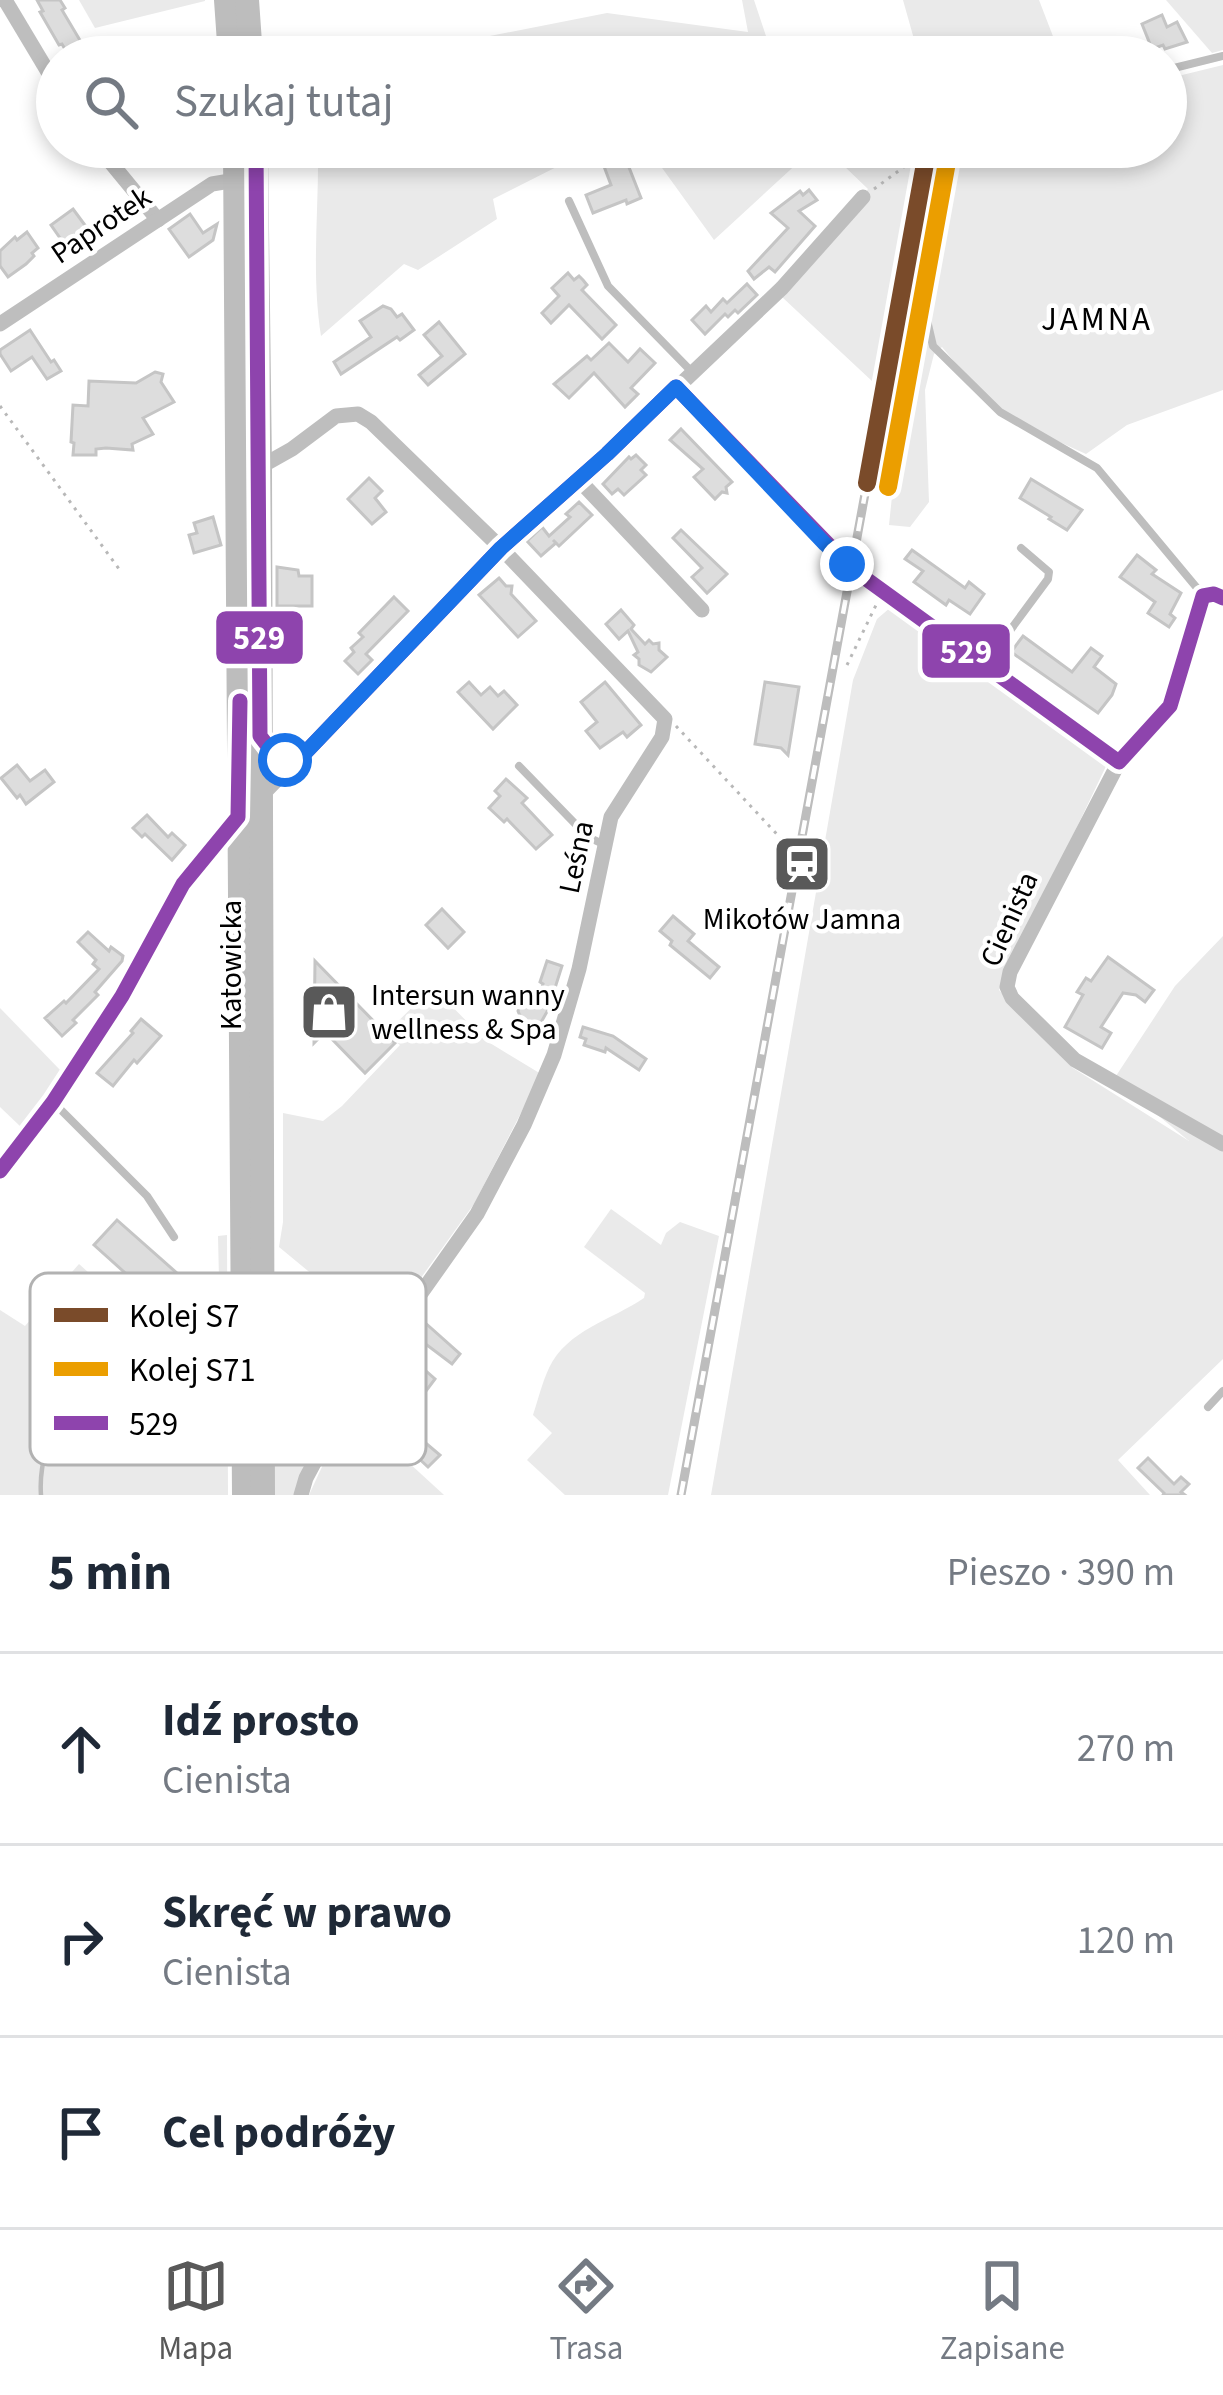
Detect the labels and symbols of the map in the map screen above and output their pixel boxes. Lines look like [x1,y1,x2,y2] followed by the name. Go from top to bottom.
[43,176,160,275] street label: Paprotek
[1041,296,1153,343] district label: JAMNA
[820,537,874,591] route end
[214,609,305,666] line badge: 529
[233,615,285,662] text: 529
[920,622,1012,680] line badge: 529
[940,629,992,676] text: 529
[258,733,312,787] route start
[548,817,605,897] street label: Leśna
[771,833,833,895] station icon: Mikołów Jamna
[970,865,1049,974] street label: Cienista
[703,898,901,941] place label: Mikołów Jamna
[210,900,253,1030] street label: Katowicka
[371,974,565,1051] place label: Intersun wanny wellness & Spa
[298,981,360,1043] shop icon: Intersun wanny wellness & Spa
[30,1273,426,1465] legend
[129,1293,239,1340] text: Kolej S7
[129,1347,256,1394] text: Kolej S71
[129,1401,178,1448] text: 529

